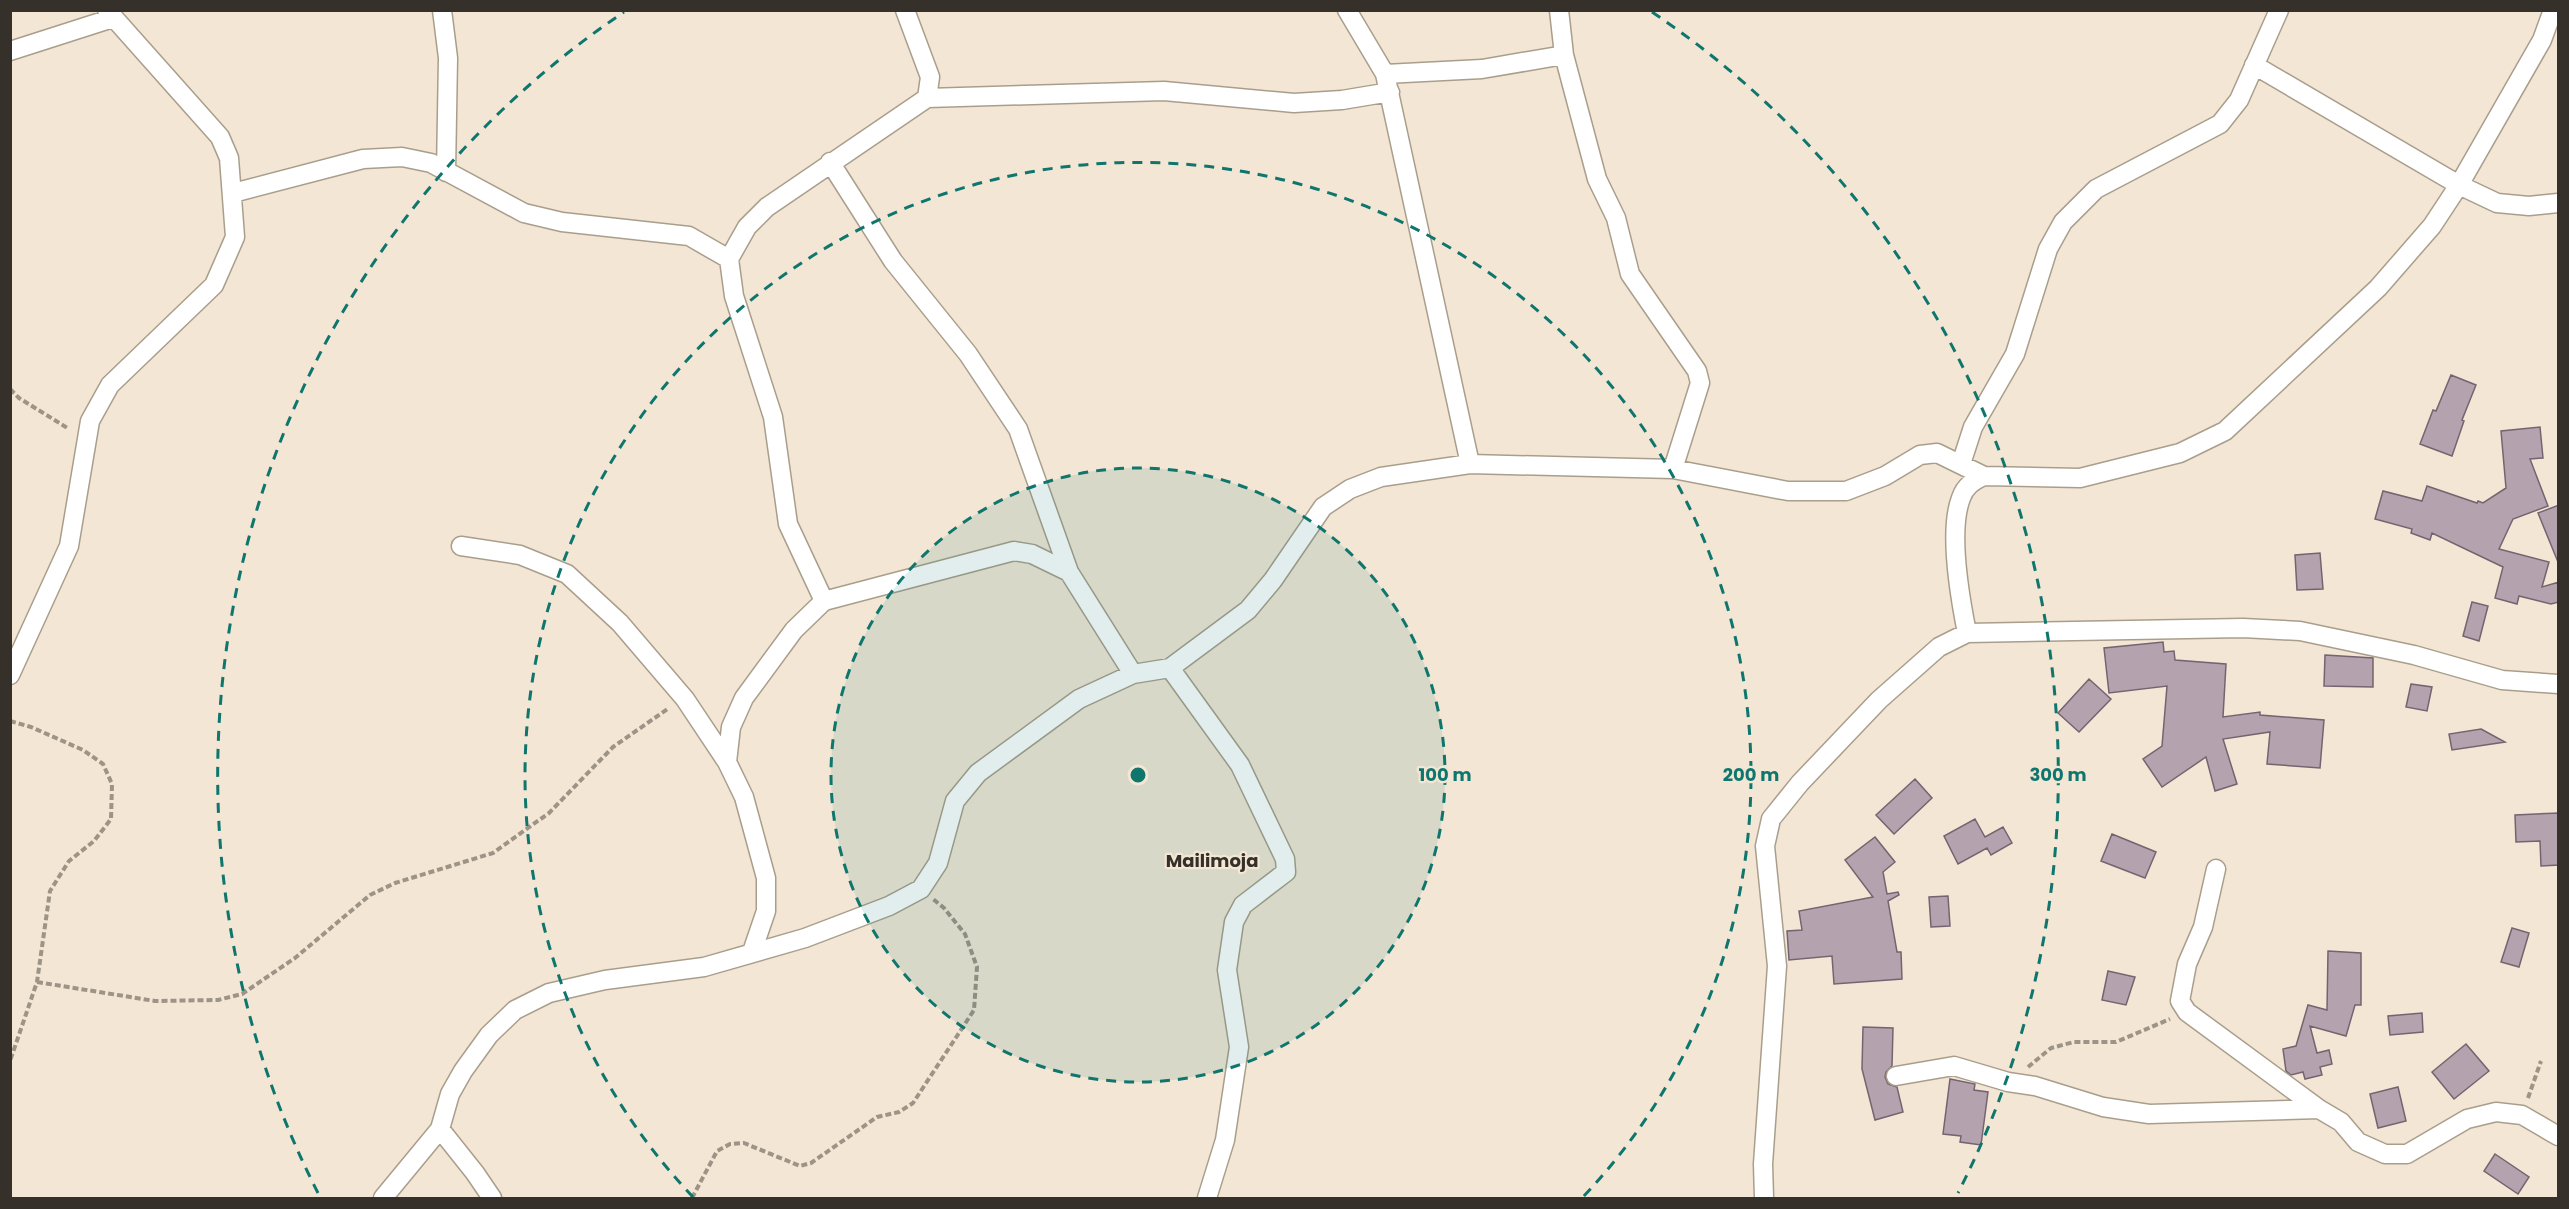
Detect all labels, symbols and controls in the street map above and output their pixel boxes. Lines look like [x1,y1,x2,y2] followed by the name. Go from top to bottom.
[1418,762,1472,787] text: 100 m
[1723,762,1779,787] text: 200 m
[2029,762,2087,787] text: 300 m
[1128,765,1148,785] centre of rings
[1166,848,1258,873] district label: Mailimoja

